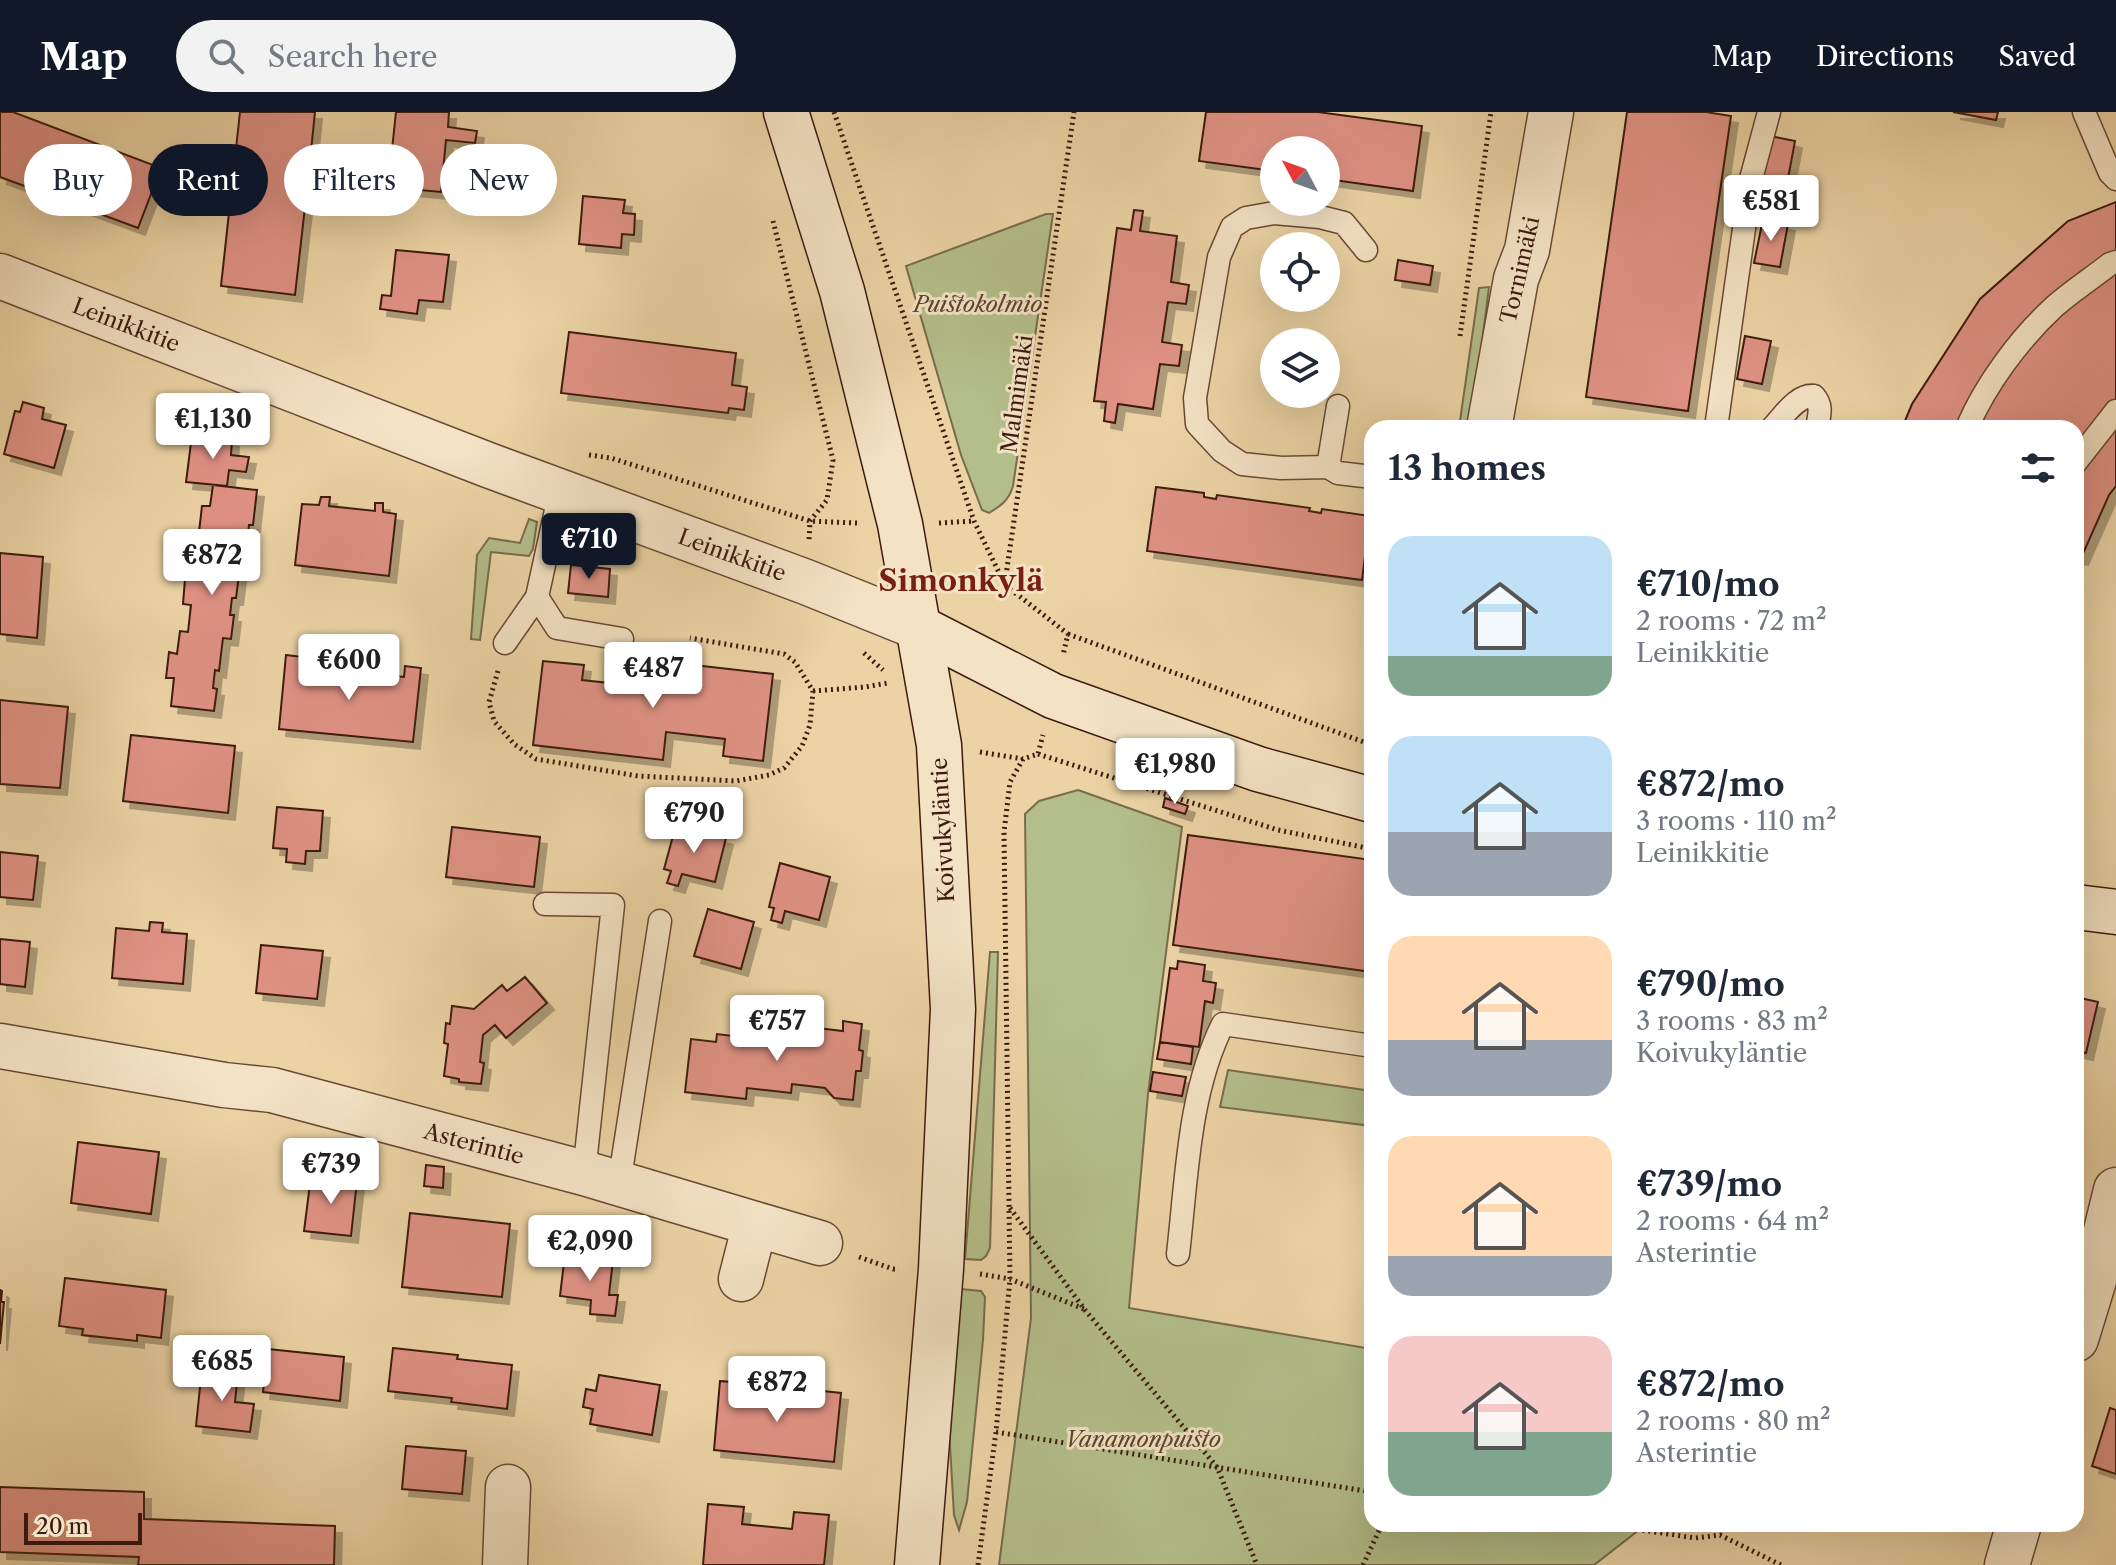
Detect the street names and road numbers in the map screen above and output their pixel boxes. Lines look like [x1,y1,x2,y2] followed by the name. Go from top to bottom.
[1495,214,1545,326] street label: Tornimäki
[68,292,184,358] street label: Leinikkitie
[995,333,1039,455] street label: Malmimäki
[674,523,790,587] street label: Leinikkitie
[926,757,960,903] street label: Koivukyläntie
[420,1117,527,1170] street label: Asterintie

